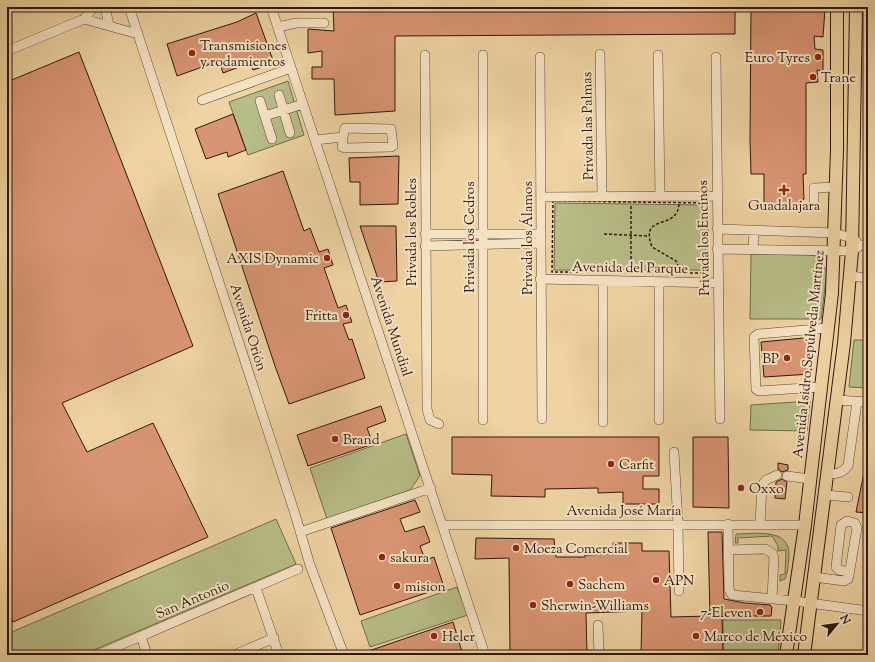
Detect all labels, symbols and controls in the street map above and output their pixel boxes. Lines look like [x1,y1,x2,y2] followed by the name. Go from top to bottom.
[200,37,287,73] place label: Transmisiones y rodamientos
[187,48,197,58] marker: Transmisiones y rodamientos
[745,49,810,69] place label: Euro Tyres
[813,52,823,62] marker: Euro Tyres
[821,69,856,89] place label: Trane
[578,72,600,180] street label: Privada las Palmas
[808,72,818,82] marker: Trane
[403,178,423,286] street label: Privada los Robles
[694,180,716,296] street label: Privada los Encinos
[461,181,481,293] street label: Privada los Cedros
[519,181,539,295] street label: Privada los Álamos
[779,185,789,195] marker: Guadalajara
[748,197,821,217] place label: Guadalajara
[789,249,831,459] street label: Avenida Isidro Sepúlveda Martínez
[227,250,319,270] place label: AXIS Dynamic
[322,253,332,263] marker: AXIS Dynamic
[572,258,688,280] street label: Avenida del Parque
[364,274,416,380] street label: Avenida Mundial
[224,281,271,374] street label: Avenida Orión
[305,307,339,327] place label: Fritta
[341,310,351,320] marker: Fritta
[762,350,779,370] place label: BP
[782,353,792,363] marker: BP
[343,431,380,451] place label: Brand
[330,434,340,444] marker: Brand
[619,456,654,476] place label: Carfit
[606,459,616,469] marker: Carfit
[749,480,784,500] place label: Oxxo
[736,483,746,493] marker: Oxxo
[566,502,682,522] street label: Avenida José María
[524,540,628,560] place label: Moeza Comercial
[511,543,521,553] marker: Moeza Comercial
[390,549,430,569] place label: sakura
[377,552,387,562] marker: sakura
[664,572,694,592] place label: APN
[651,575,661,585] marker: APN
[153,576,233,625] street label: San Antonio
[578,576,625,596] place label: Sachem
[405,578,446,598] place label: mision
[565,579,575,589] marker: Sachem
[392,581,402,591] marker: mision
[541,597,649,617] place label: Sherwin-Williams
[528,600,538,610] marker: Sherwin-Williams
[700,604,752,624] place label: 7-Eleven
[817,604,857,644] north arrow
[755,607,765,617] marker: 7-Eleven
[835,611,854,628] text: N
[442,628,476,648] place label: Heler
[704,628,808,648] place label: Marco de México
[429,631,439,641] marker: Heler
[691,631,701,641] marker: Marco de México

